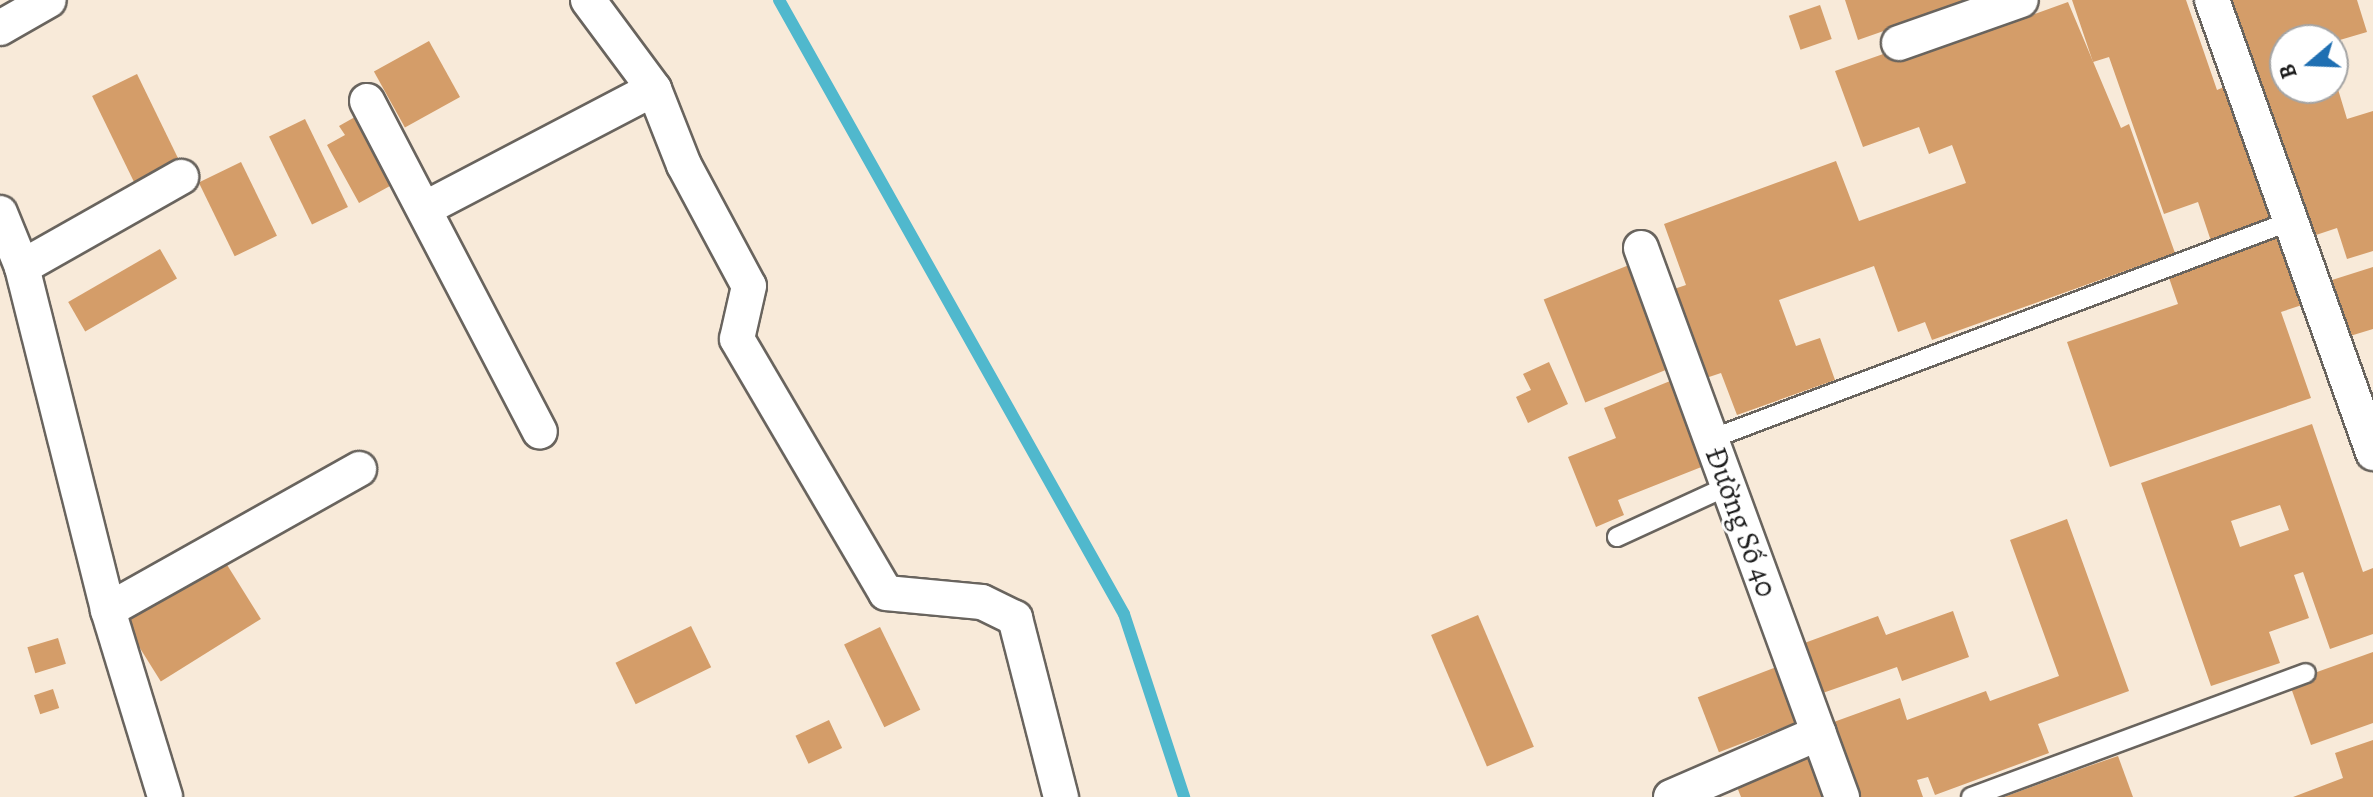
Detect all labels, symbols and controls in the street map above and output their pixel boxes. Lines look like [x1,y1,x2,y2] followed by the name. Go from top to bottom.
[2269,24,2349,104] north arrow
[2272,60,2305,83] text: B
[1697,442,1785,602] street label: Đường Số 40

